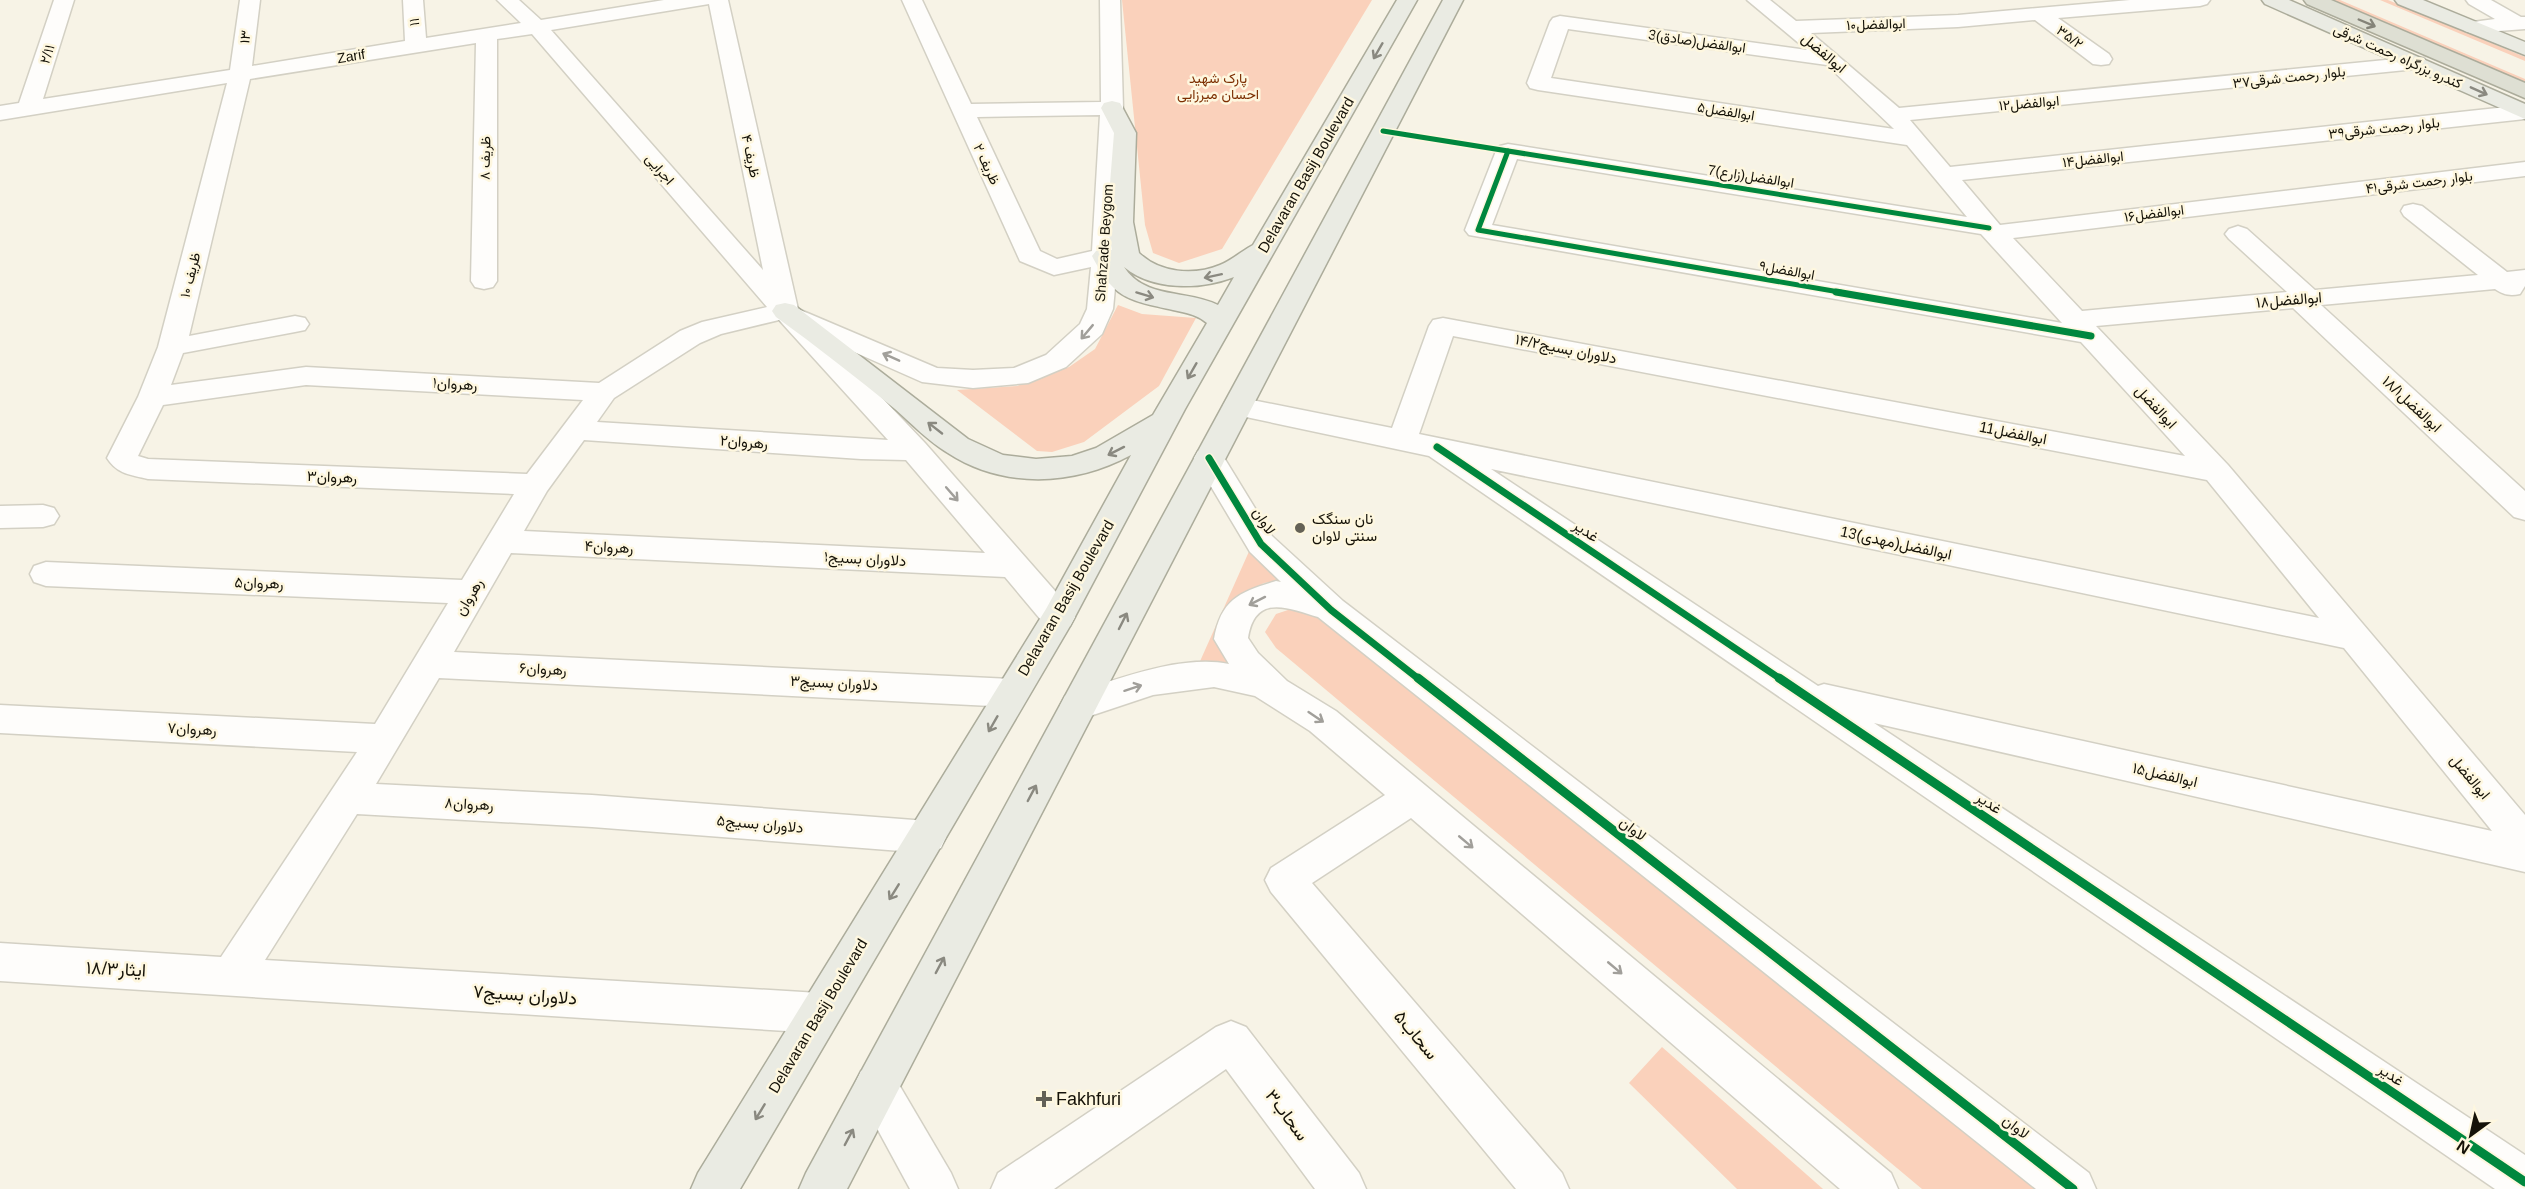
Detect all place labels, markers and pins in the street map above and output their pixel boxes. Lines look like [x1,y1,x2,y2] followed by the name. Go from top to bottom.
[1312,510,1377,546] place label: نان سنگک سنتی لاوان
[1293,521,1307,535] marker: نان سنگک سنتی لاوان
[1056,1089,1121,1109] place label: Fakhfuri
[1037,1092,1051,1106] marker: Fakhfuri

